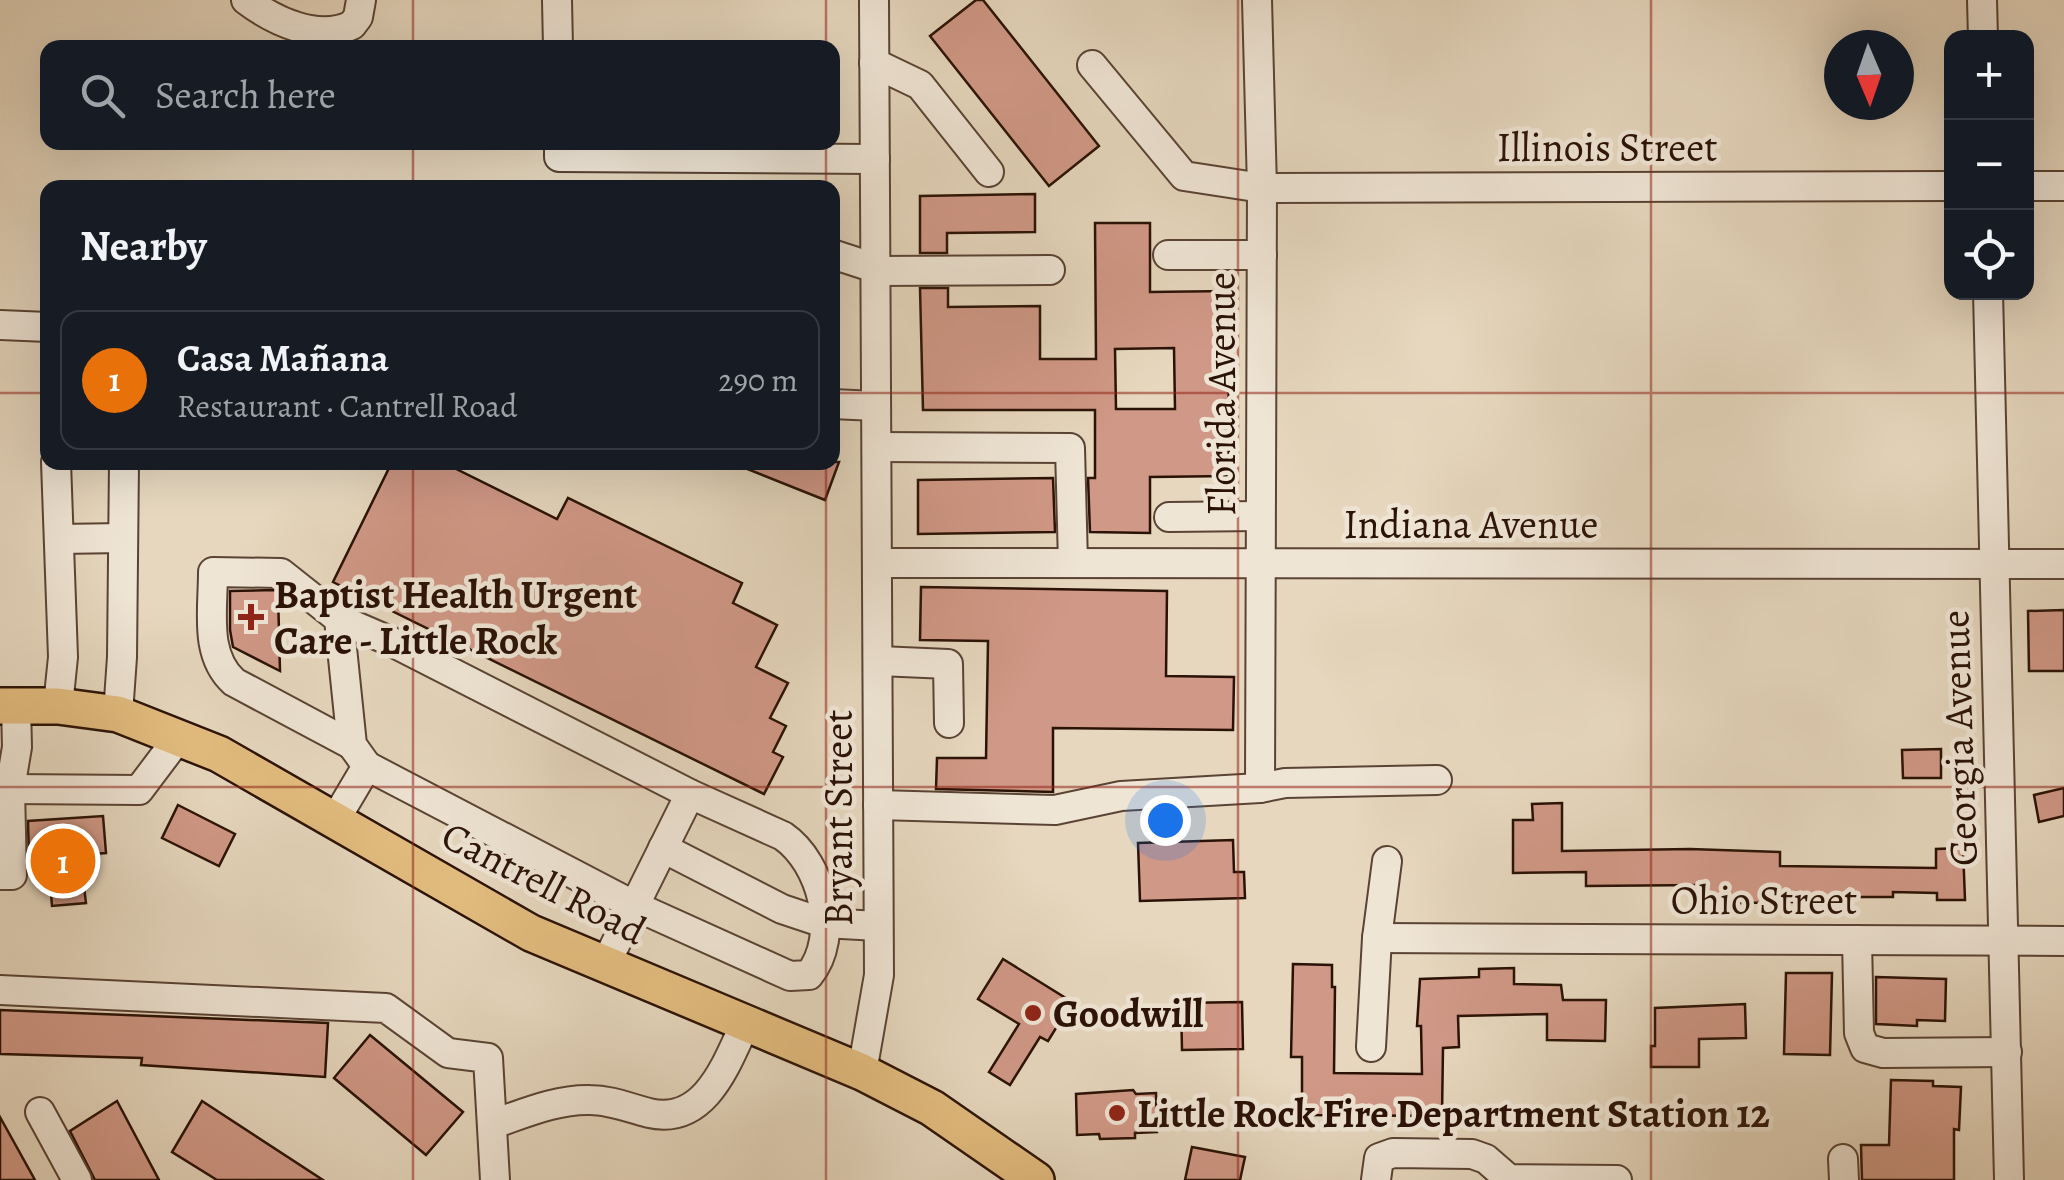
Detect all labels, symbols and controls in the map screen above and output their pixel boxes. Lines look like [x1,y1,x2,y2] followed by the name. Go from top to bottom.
[1824,30,1914,120] north arrow
[1944,30,2034,300] map controls
[1944,30,2034,120] button: +
[40,40,840,150] search box
[75,68,130,123] icon: search
[155,69,336,121] text: Search here
[1497,120,1717,175] street label: Illinois Street
[1944,120,2034,210] button: −
[1944,210,2034,300] button: locate
[80,217,207,274] text: Nearby
[1194,272,1249,516] street label: Florida Avenue
[177,332,389,384] text: Casa Mañana
[109,358,120,402] text: 1
[718,358,798,402] text: 290 m
[177,384,517,428] text: Restaurant · Cantrell Road
[1344,497,1598,552] street label: Indiana Avenue
[274,567,637,668] place label: Baptist Health Urgent Care - Little Rock
[238,604,264,630] marker: Baptist Health Urgent Care - Little Rock
[1927,609,1991,867] street label: Georgia Avenue
[811,710,866,926] street label: Bryant Street
[1140,795,1191,846] your location
[432,808,656,958] street label: Cantrell Road
[30,824,96,898] pin: 1
[1671,873,1857,928] street label: Ohio Street
[1053,986,1204,1041] place label: Goodwill
[1022,1002,1044,1024] marker: Goodwill
[1137,1086,1770,1141] place label: Little Rock Fire Department Station 12
[1106,1102,1128,1124] marker: Little Rock Fire Department Station 12

